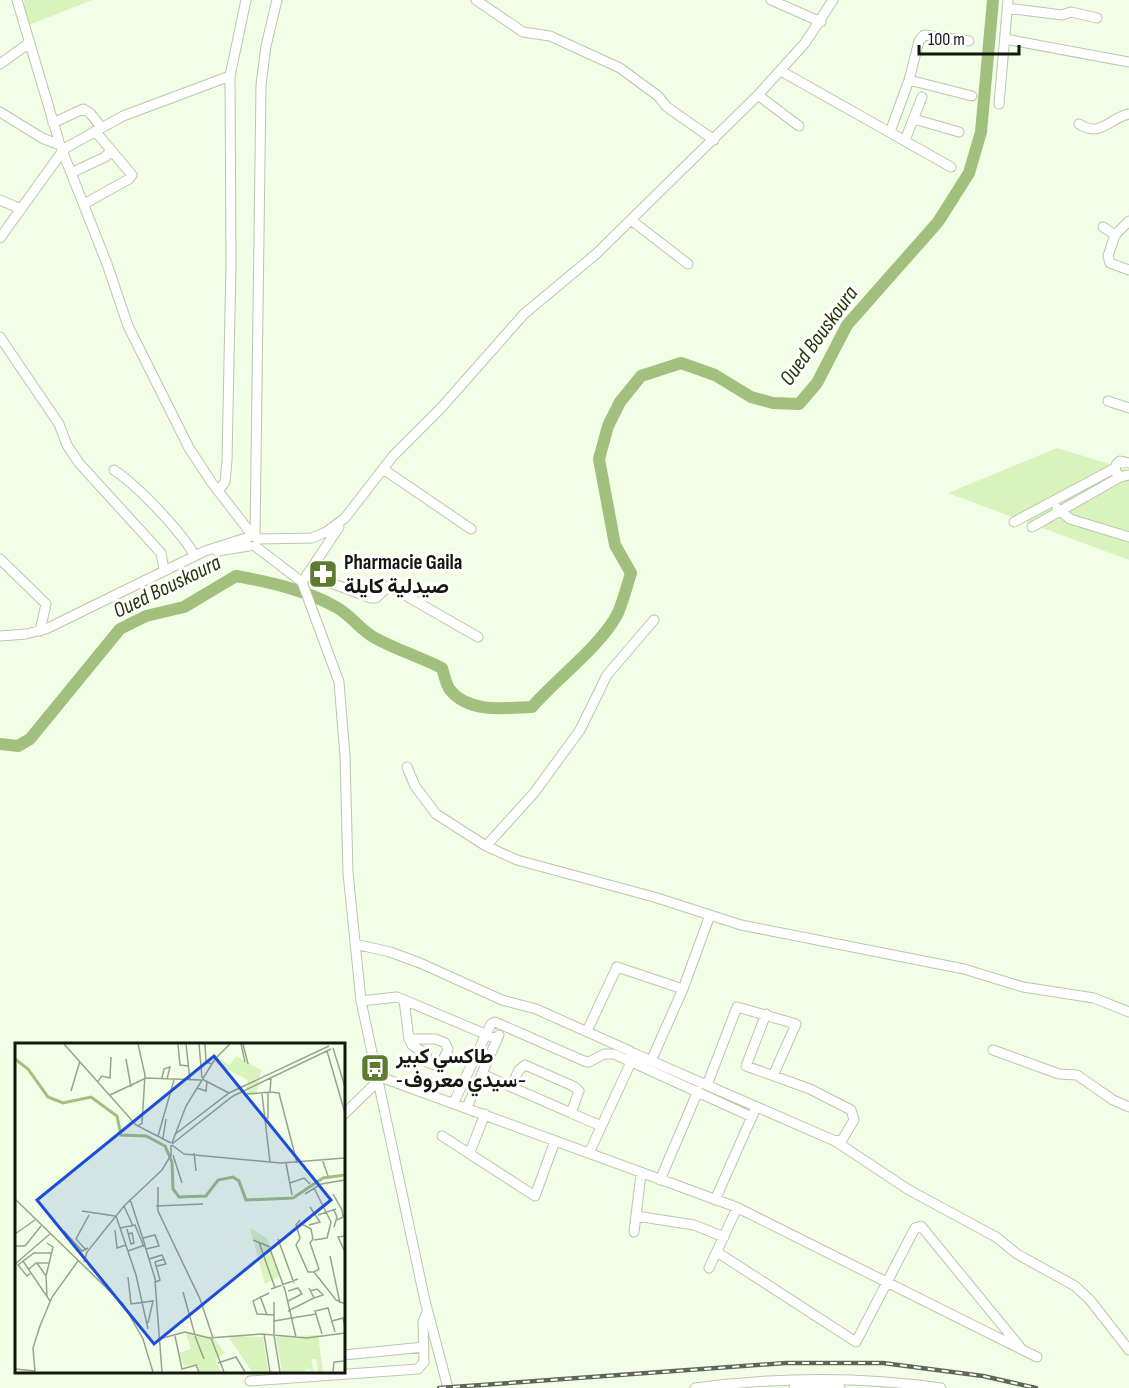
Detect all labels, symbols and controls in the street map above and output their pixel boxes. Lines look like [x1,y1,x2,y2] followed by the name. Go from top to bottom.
[919,18,1020,56] scale bar
[928,29,965,50] text: 100 m
[774,281,864,391] water label: Oued Bouskoura
[109,549,225,625] water label: Oued Bouskoura
[344,550,462,599] place label: Pharmacie Gaila صيدلية كايلة
[307,558,339,590] pharmacy icon: Pharmacie Gaila صيدلية كايلة
[15,1043,345,1373] inset map
[395,1044,526,1097] place label: طاكسي كبير -سيدي معروف-
[359,1052,391,1084] bus stop icon: طاكسي كبير -سيدي معروف-

